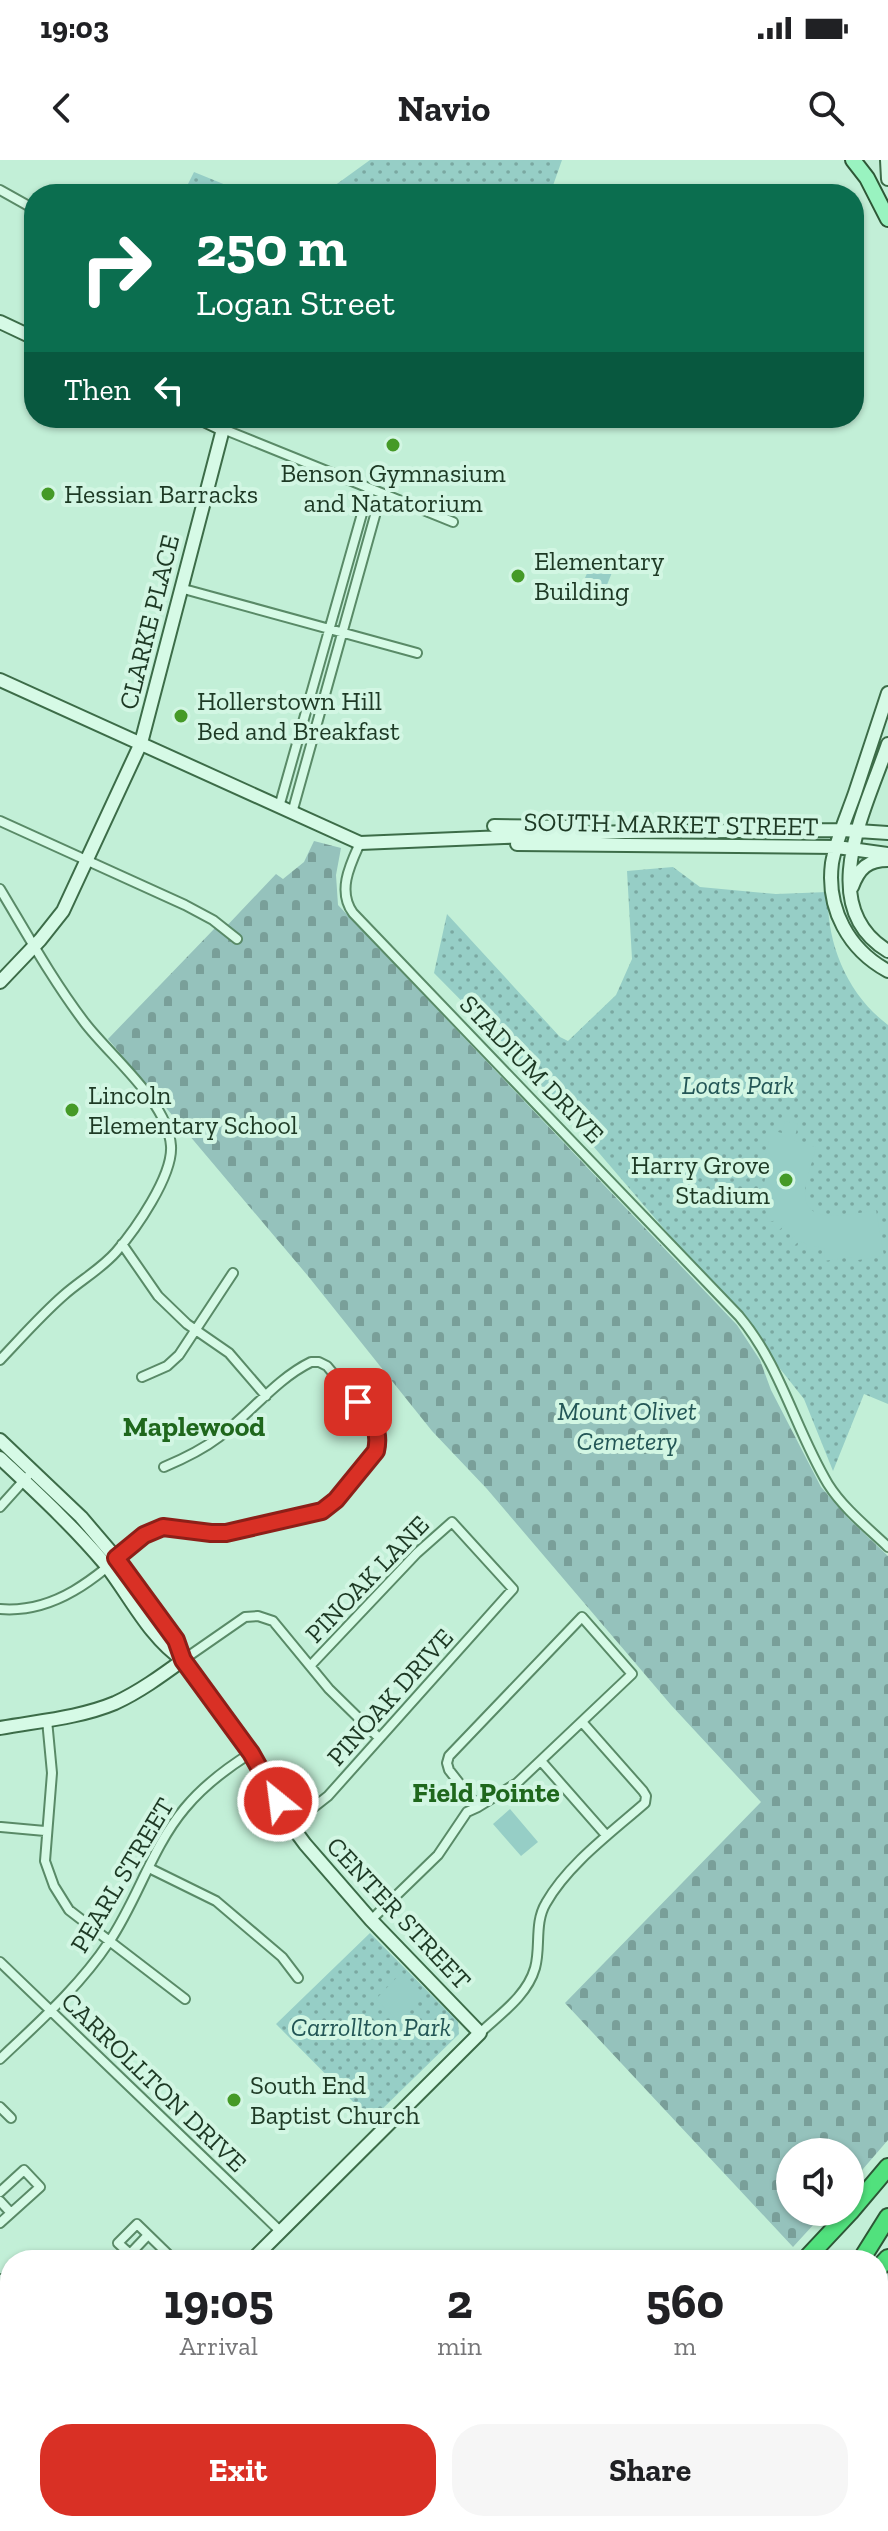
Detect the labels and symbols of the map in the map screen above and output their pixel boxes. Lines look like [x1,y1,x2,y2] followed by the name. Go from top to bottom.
[384,436,402,454] marker: Benson Gymnasium and Natatorium
[280,457,506,519] place label: Benson Gymnasium and Natatorium
[64,478,258,510] place label: Hessian Barracks
[39,485,57,503] marker: Hessian Barracks
[112,531,186,713] street label: CLARKE PLACE
[534,545,665,607] place label: Elementary Building
[509,567,527,585] marker: Elementary Building
[197,685,400,747] place label: Hollerstown Hill Bed and Breakfast
[172,707,190,725] marker: Hollerstown Hill Bed and Breakfast
[523,805,819,843] street label: SOUTH MARKET STREET
[453,988,611,1150] street label: STADIUM DRIVE
[682,1069,794,1101] park label: Loats Park
[88,1079,298,1141] place label: Lincoln Elementary School
[63,1101,81,1119] marker: Lincoln Elementary School
[631,1149,771,1211] place label: Harry Grove Stadium
[777,1171,795,1189] marker: Harry Grove Stadium
[324,1368,392,1436] pin
[557,1395,697,1457] park label: Mount Olivet Cemetery
[123,1410,265,1443] district label: Maplewood
[298,1509,436,1649] street label: PINOAK LANE
[320,1622,460,1772] street label: PINOAK DRIVE
[236,1759,320,1843] position arrow
[412,1776,560,1809] district label: Field Pointe
[63,1792,181,1958] street label: PEARL STREET
[320,1830,478,1996] street label: CENTER STREET
[55,1985,253,2179] street label: CARROLLTON DRIVE
[291,2011,451,2043] park label: Carrollton Park
[250,2069,420,2131] place label: South End Baptist Church
[225,2091,243,2109] marker: South End Baptist Church

